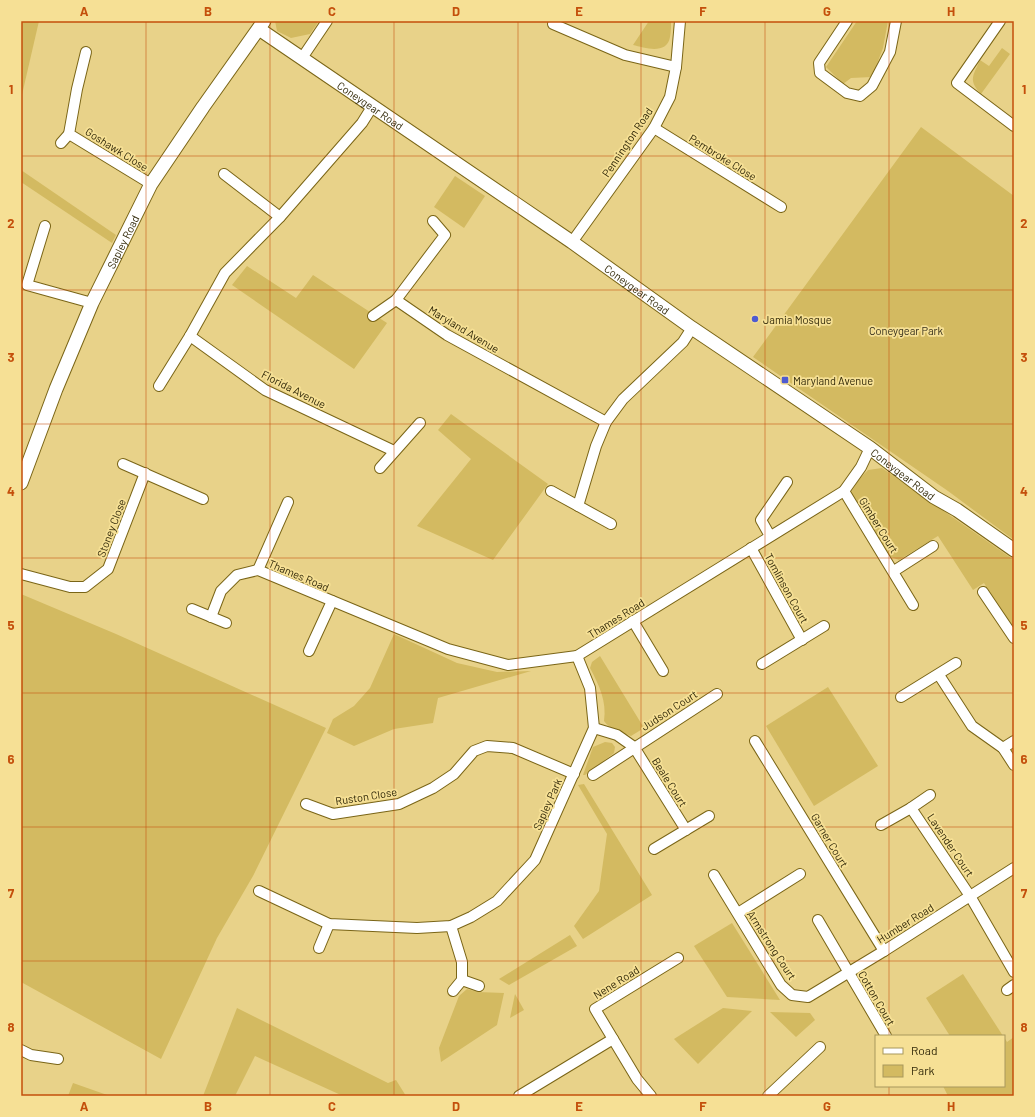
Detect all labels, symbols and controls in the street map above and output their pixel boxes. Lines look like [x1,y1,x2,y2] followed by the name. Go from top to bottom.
[80,3,89,19] text: A
[204,3,212,19] text: B
[328,3,336,19] text: C
[452,3,460,19] text: D
[575,3,583,19] text: E
[699,3,707,19] text: F
[823,3,831,19] text: G
[947,3,955,19] text: H
[335,78,406,132] street label: Coneygear Road
[9,81,13,97] text: 1
[1022,81,1026,97] text: 1
[599,105,655,179] street label: Pennington Road
[83,125,151,174] street label: Goshawk Close
[687,131,759,183] street label: Pembroke Close
[104,213,141,271] street label: Sapley Road
[7,215,15,231] text: 2
[1020,215,1028,231] text: 2
[602,261,672,317] street label: Coneygear Road
[426,303,502,355] street label: Maryland Avenue
[763,313,832,326] place label: Jamia Mosque
[750,314,760,324] marker: Jamia Mosque
[869,324,944,337] park label: Coneygear Park
[7,349,15,365] text: 3
[1020,349,1028,365] text: 3
[260,367,328,411] street label: Florida Avenue
[793,374,873,387] place label: Maryland Avenue
[780,375,790,385] marker: Maryland Avenue
[869,445,938,502] street label: Coneygear Road
[7,483,15,499] text: 4
[1020,483,1028,499] text: 4
[857,495,901,555] street label: Gimber Court
[94,497,128,559] street label: Stoney Close
[762,551,812,625] street label: Tomlinson Court
[267,556,331,594] street label: Thames Road
[585,595,647,641] street label: Thames Road
[7,617,15,633] text: 5
[1020,617,1028,633] text: 5
[638,687,700,733] street label: Judson Court
[8,751,15,767] text: 6
[1021,751,1028,767] text: 6
[650,755,690,809] street label: Beale Court
[530,776,564,832] street label: Sapley Park
[334,785,398,807] street label: Ruston Close
[809,811,851,869] street label: Garner Court
[925,811,977,879] street label: Lavender Court
[8,885,15,901] text: 7
[1021,885,1028,901] text: 7
[874,900,936,946] street label: Humber Road
[745,908,799,982] street label: Armstrong Court
[591,963,641,1001] street label: Nene Road
[856,968,898,1028] street label: Cotton Court
[7,1019,15,1035] text: 8
[1020,1019,1028,1035] text: 8
[875,1035,1005,1087] legend
[911,1043,938,1057] text: Road
[911,1063,935,1077] text: Park
[80,1098,89,1114] text: A
[204,1098,212,1114] text: B
[328,1098,336,1114] text: C
[452,1098,460,1114] text: D
[575,1098,583,1114] text: E
[699,1098,707,1114] text: F
[823,1098,831,1114] text: G
[947,1098,955,1114] text: H

